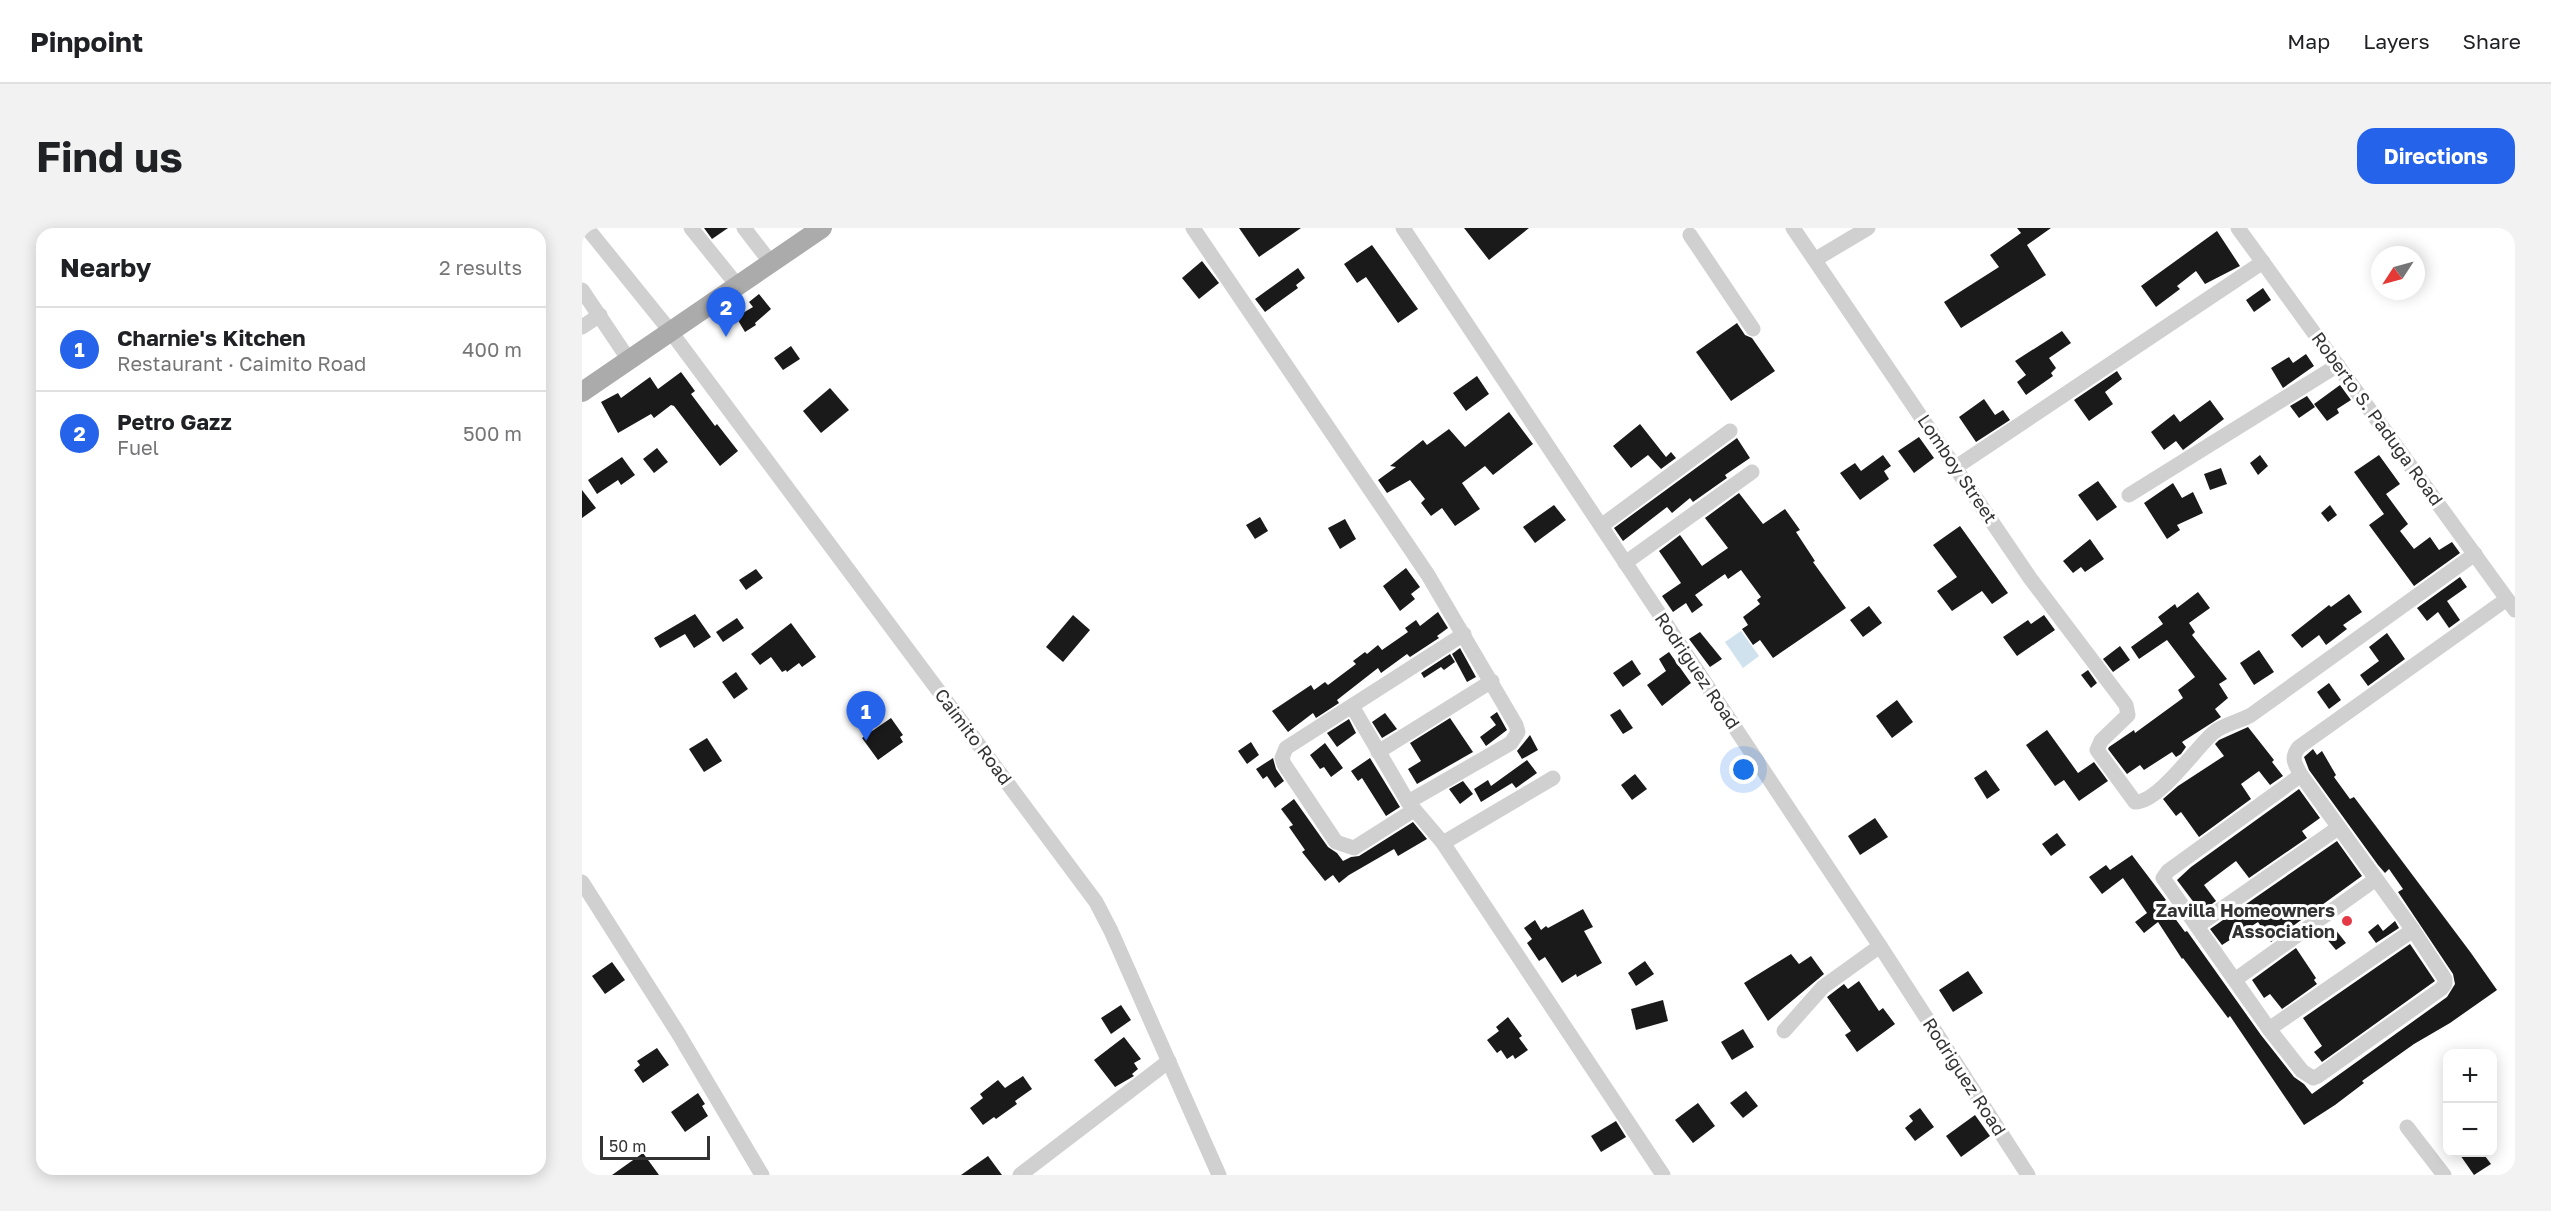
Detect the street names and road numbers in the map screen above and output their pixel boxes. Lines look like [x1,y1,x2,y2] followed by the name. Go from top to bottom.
[2307,327,2448,509] street label: Roberto S. Paduga Road
[1913,410,2002,527] street label: Lomboy Street
[1651,608,1745,733] street label: Rodriguez Road
[931,684,1017,789] street label: Caimito Road
[1919,1013,2011,1139] street label: Rodriguez Road

